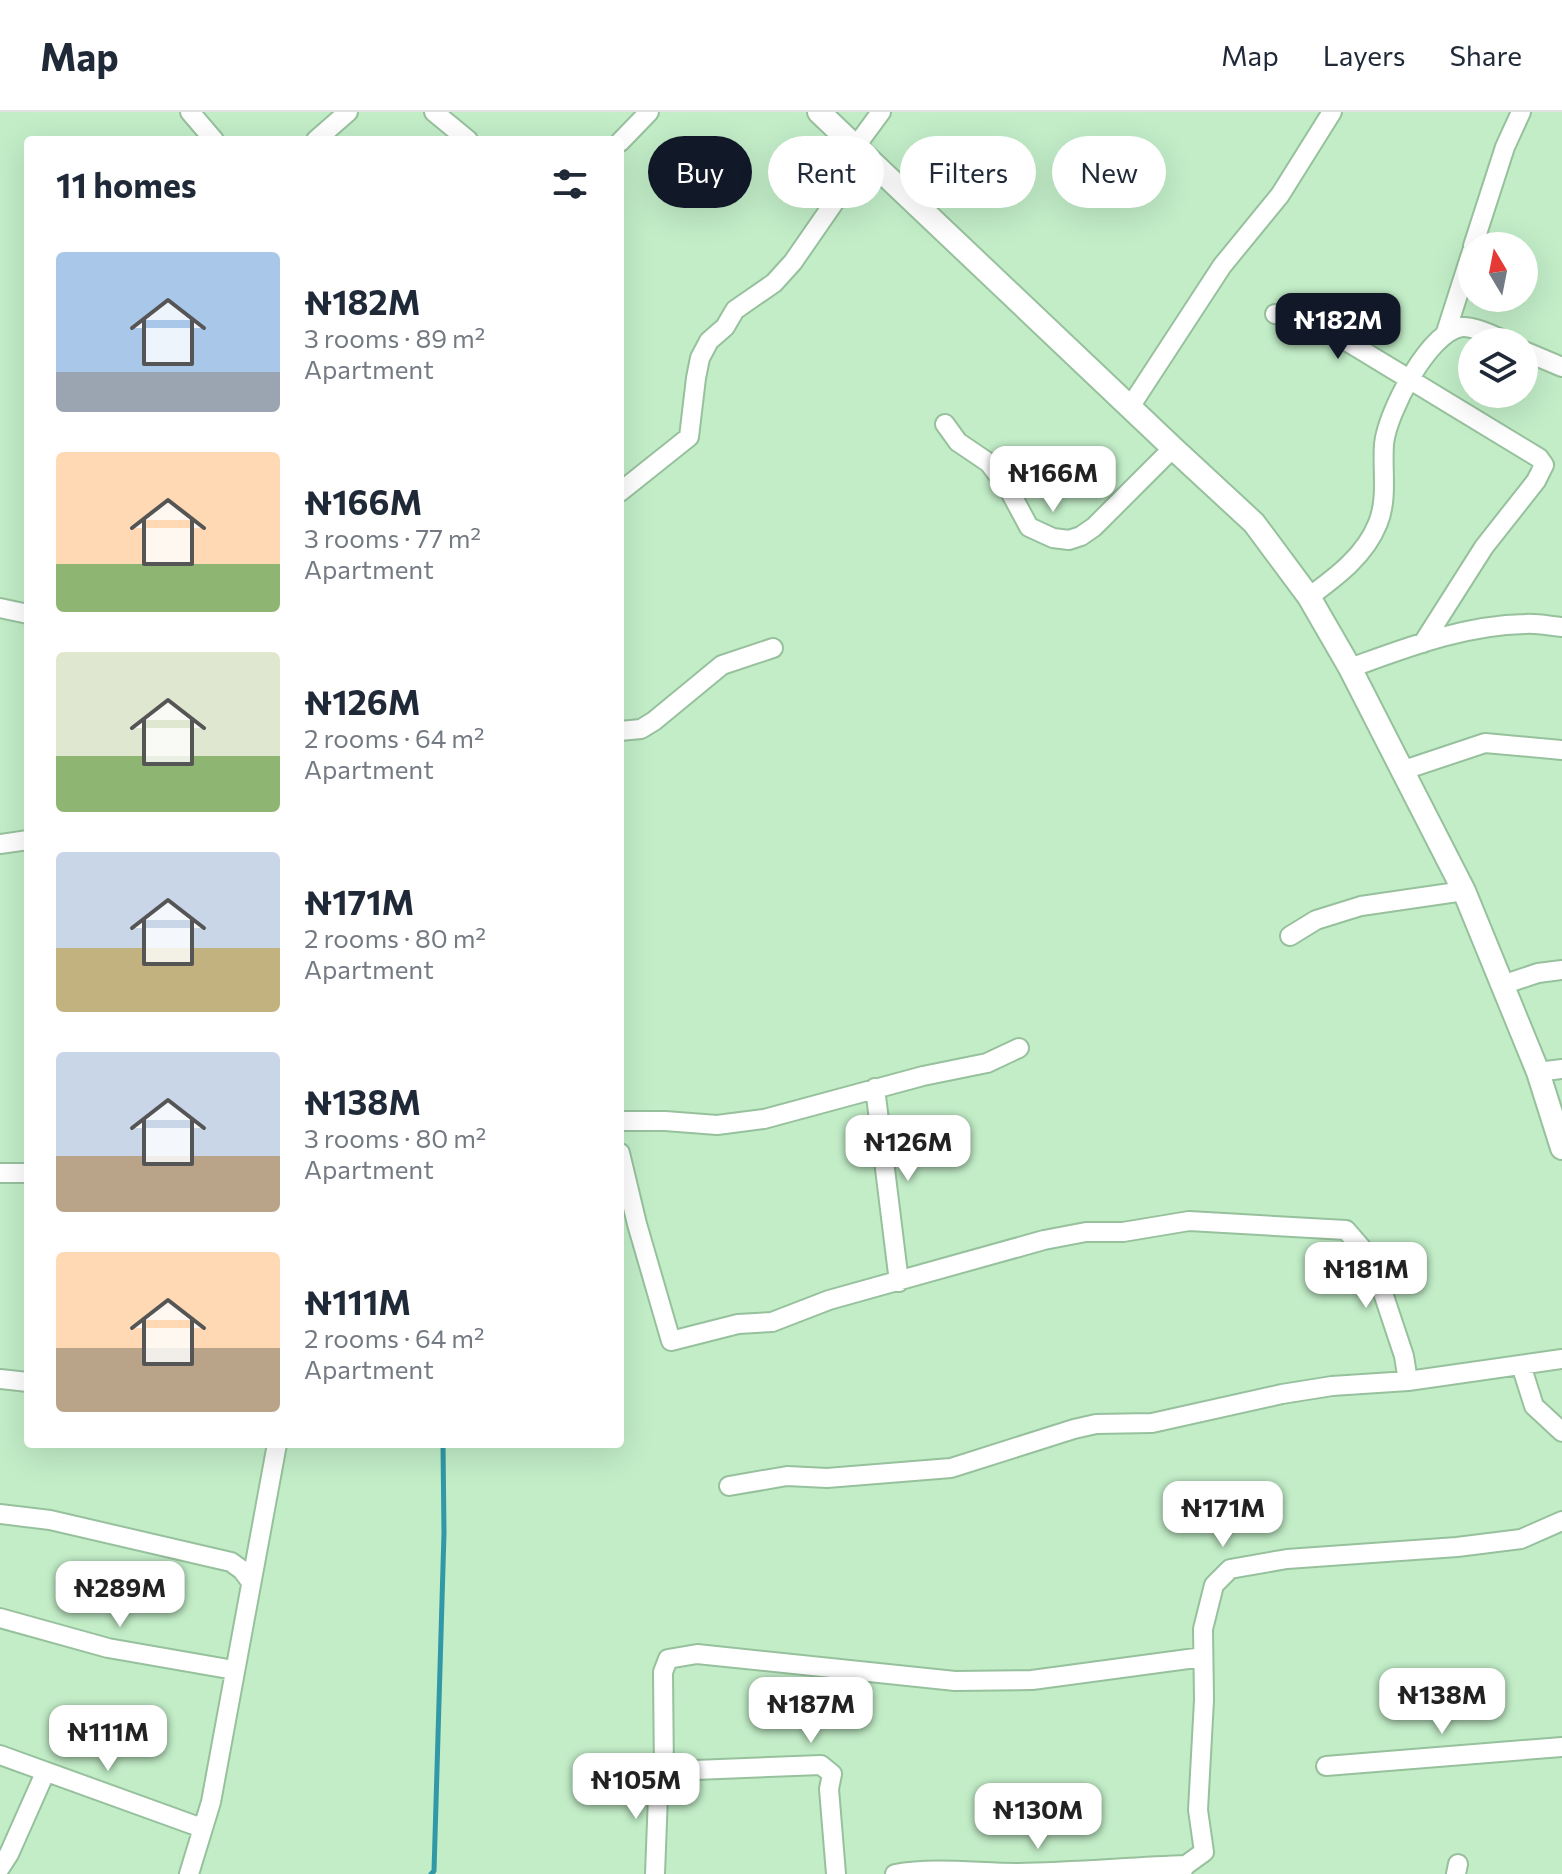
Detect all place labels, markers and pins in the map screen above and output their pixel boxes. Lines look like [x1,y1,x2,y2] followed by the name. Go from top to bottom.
[1282,293,1394,361] pin: ₦182M
[997,446,1109,514] pin: ₦166M
[852,1115,964,1183] pin: ₦126M
[1310,1242,1422,1310] pin: ₦181M
[1167,1481,1279,1549] pin: ₦171M
[64,1561,176,1629] pin: ₦289M
[1386,1668,1498,1736] pin: ₦138M
[755,1677,867,1745] pin: ₦187M
[52,1705,164,1773] pin: ₦111M
[580,1753,692,1821] pin: ₦105M
[982,1783,1094,1851] pin: ₦130M

